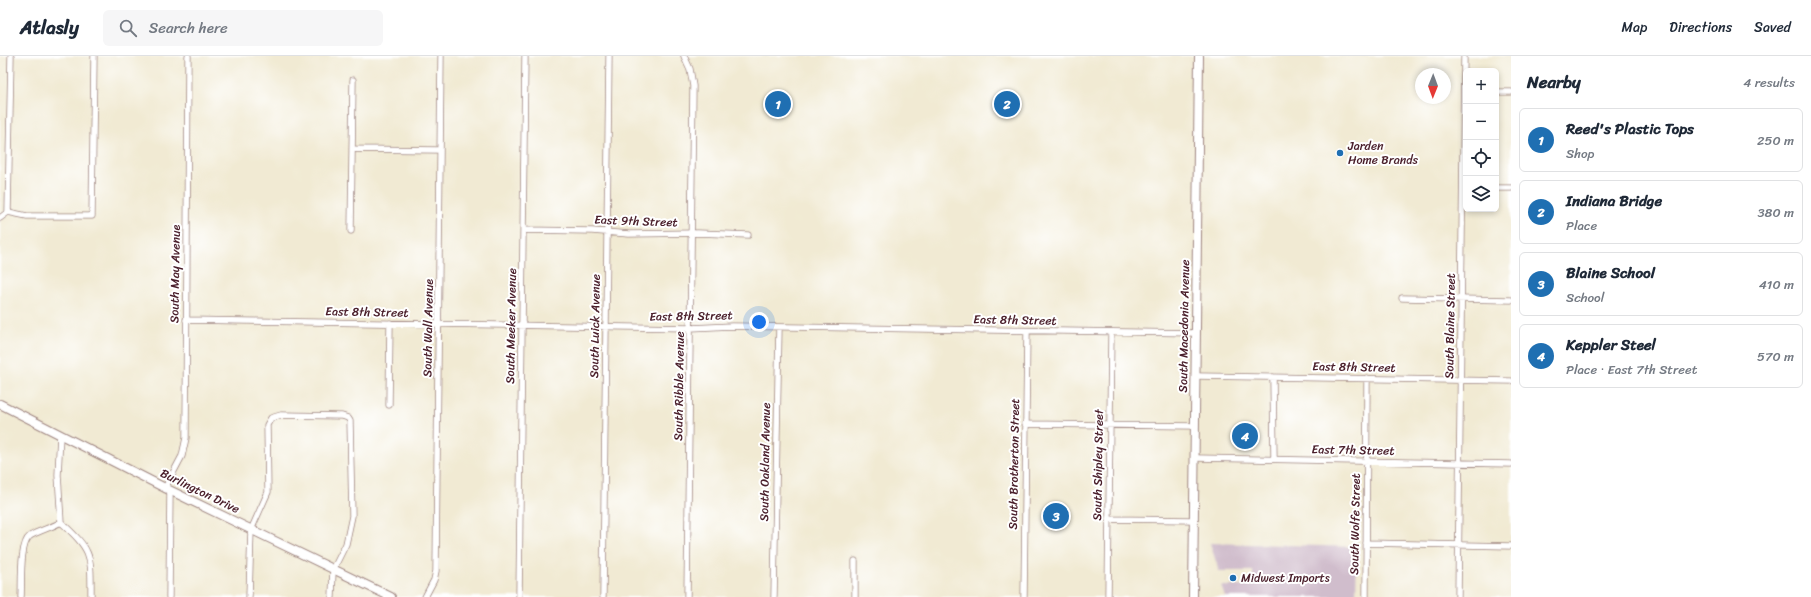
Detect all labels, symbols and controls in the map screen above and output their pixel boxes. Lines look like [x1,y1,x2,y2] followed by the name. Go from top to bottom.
[103,10,383,46] search box
[20,11,79,44] text: Atlasly
[149,15,228,41] text: Search here
[1621,15,1647,40] text: Map
[1669,15,1732,40] text: Directions
[1754,15,1791,40] text: Saved
[117,17,139,39] icon: search
[1527,67,1581,97] text: Nearby
[1415,68,1451,104] north arrow
[1463,68,1499,212] map controls
[1463,68,1499,104] button: +
[1743,71,1795,94] text: 4 results
[765,89,791,119] pin: 1
[994,89,1020,119] pin: 2
[1463,104,1499,140] button: −
[1566,116,1694,142] text: Reed's Plastic Tops
[1538,129,1544,152] text: 1
[1757,129,1794,152] text: 250 m
[1347,135,1419,171] place label: Jarden Home Brands
[1463,140,1499,176] button: locate
[1566,142,1594,165] text: Shop
[1335,148,1345,158] marker: Jarden Home Brands
[1463,176,1499,212] button: layers
[1566,188,1662,214] text: Indiana Bridge
[1537,201,1545,224] text: 2
[1757,201,1794,224] text: 380 m
[594,209,678,233] street label: East 9th Street
[1566,214,1597,237] text: Place
[163,224,187,323] street label: South May Avenue
[1172,259,1196,393] street label: South Macedonia Avenue
[1566,260,1655,286] text: Blaine School
[499,268,523,384] street label: South Meeker Avenue
[1438,273,1462,379] street label: South Blaine Street
[1537,273,1545,296] text: 3
[1759,273,1794,296] text: 410 m
[583,274,607,378] street label: South Luick Avenue
[416,278,440,377] street label: South Wall Avenue
[1566,286,1604,309] text: School
[325,300,409,324] street label: East 8th Street
[649,304,733,328] street label: East 8th Street
[973,308,1057,332] street label: East 8th Street
[749,312,769,332] your location
[667,331,691,441] street label: South Ribble Avenue
[1566,332,1656,358] text: Keppler Steel
[1537,345,1545,368] text: 4
[1757,345,1794,368] text: 570 m
[1312,355,1396,379] street label: East 8th Street
[1566,358,1697,381] text: Place · East 7th Street
[1002,398,1026,530] street label: South Brotherton Street
[753,402,777,522] street label: South Oakland Avenue
[1086,408,1110,521] street label: South Shipley Street
[1232,421,1258,451] pin: 4
[1311,438,1395,462] street label: East 7th Street
[156,462,244,520] street label: Burlington Drive
[1343,473,1367,575] street label: South Wolfe Street
[1043,501,1069,531] pin: 3
[1241,567,1330,589] place label: Midwest Imports
[1228,573,1238,583] marker: Midwest Imports

